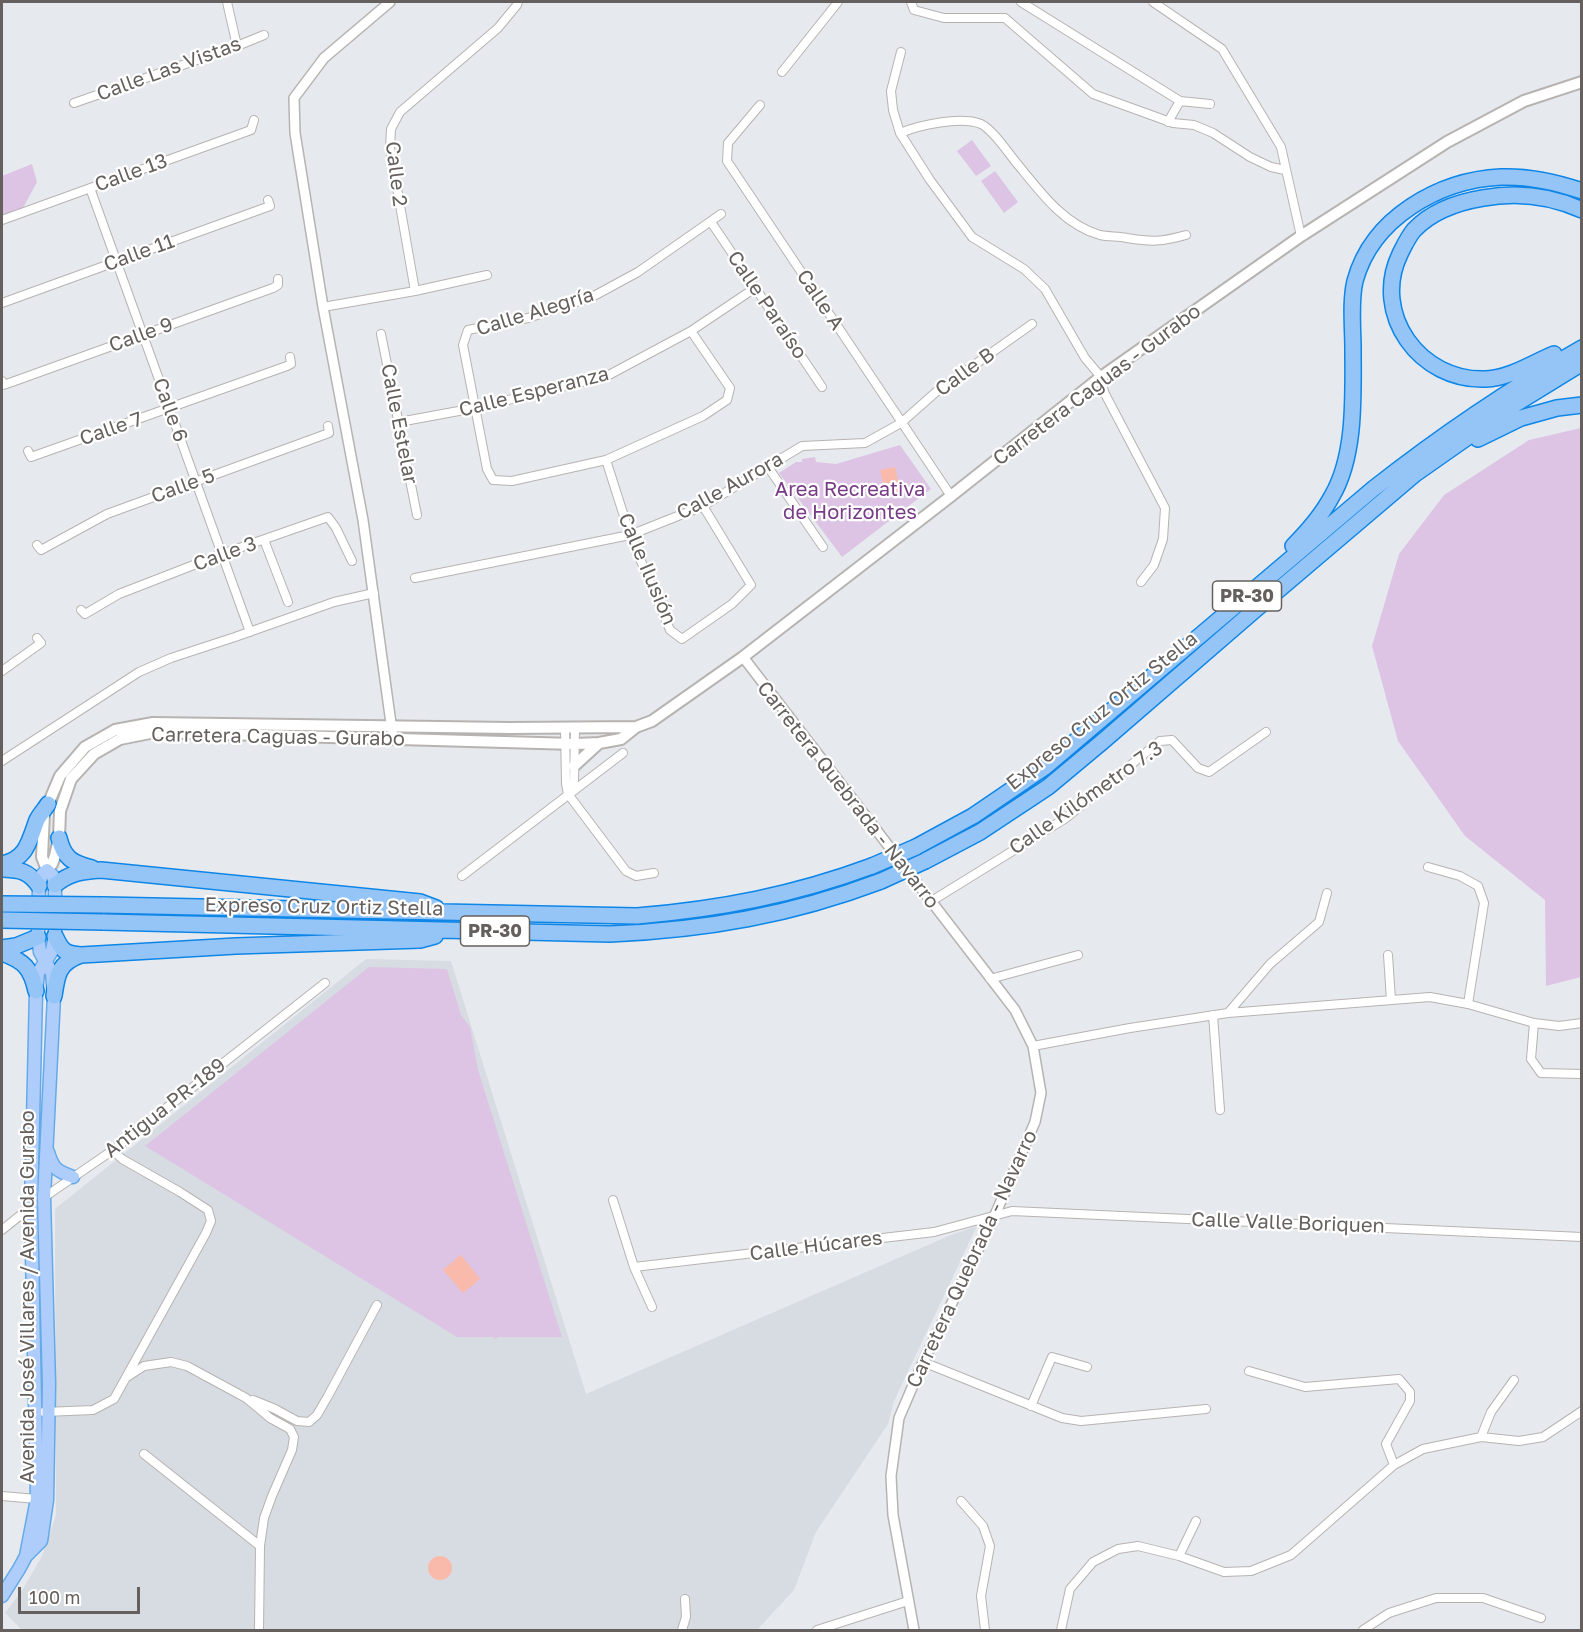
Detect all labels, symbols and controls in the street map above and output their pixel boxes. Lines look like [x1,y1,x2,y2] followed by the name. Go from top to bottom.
[94,32,244,106] street label: Calle Las Vistas
[380,140,412,208] street label: Calle 2
[91,149,171,197] street label: Calle 13
[100,229,178,277] street label: Calle 11
[722,246,812,364] street label: Calle Paraíso
[791,265,849,335] street label: Calle A
[473,283,597,341] street label: Calle Alegría
[989,299,1205,471] street label: Carretera Caguas - Gurabo
[106,312,176,358] street label: Calle 9
[931,342,999,402] street label: Calle B
[376,362,422,486] street label: Calle Estelar
[457,362,611,422] street label: Calle Esperanza
[147,375,193,445] street label: Calle 6
[77,407,145,451] street label: Calle 7
[673,447,787,525] street label: Calle Aurora
[148,463,218,509] street label: Calle 5
[775,478,925,525] park label: Area Recreativa de Horizontes
[613,509,681,629] street label: Calle Ilusión
[190,531,260,577] street label: Calle 3
[1212,581,1282,611] road number: PR-30
[1002,627,1202,795] street label: Expreso Cruz Ortiz Stella
[752,677,944,913] street label: Carretera Quebrada - Navarro
[151,723,405,751] street label: Carretera Caguas - Gurabo
[1005,736,1167,860] street label: Calle Kilómetro 7.3
[204,893,444,921] street label: Expreso Cruz Ortiz Stella
[460,916,530,946] road number: PR-30
[99,1053,231,1163] street label: Antigua PR-189
[16,1110,40,1484] street label: Avenida José Villares / Avenida Gurabo
[902,1126,1042,1392] street label: Carretera Quebrada - Navarro
[1191,1208,1385,1238] street label: Calle Valle Boriquen
[748,1226,884,1266] street label: Calle Húcares
[21,1575,142,1613] scale bar
[29,1586,80,1608] text: 100 m

